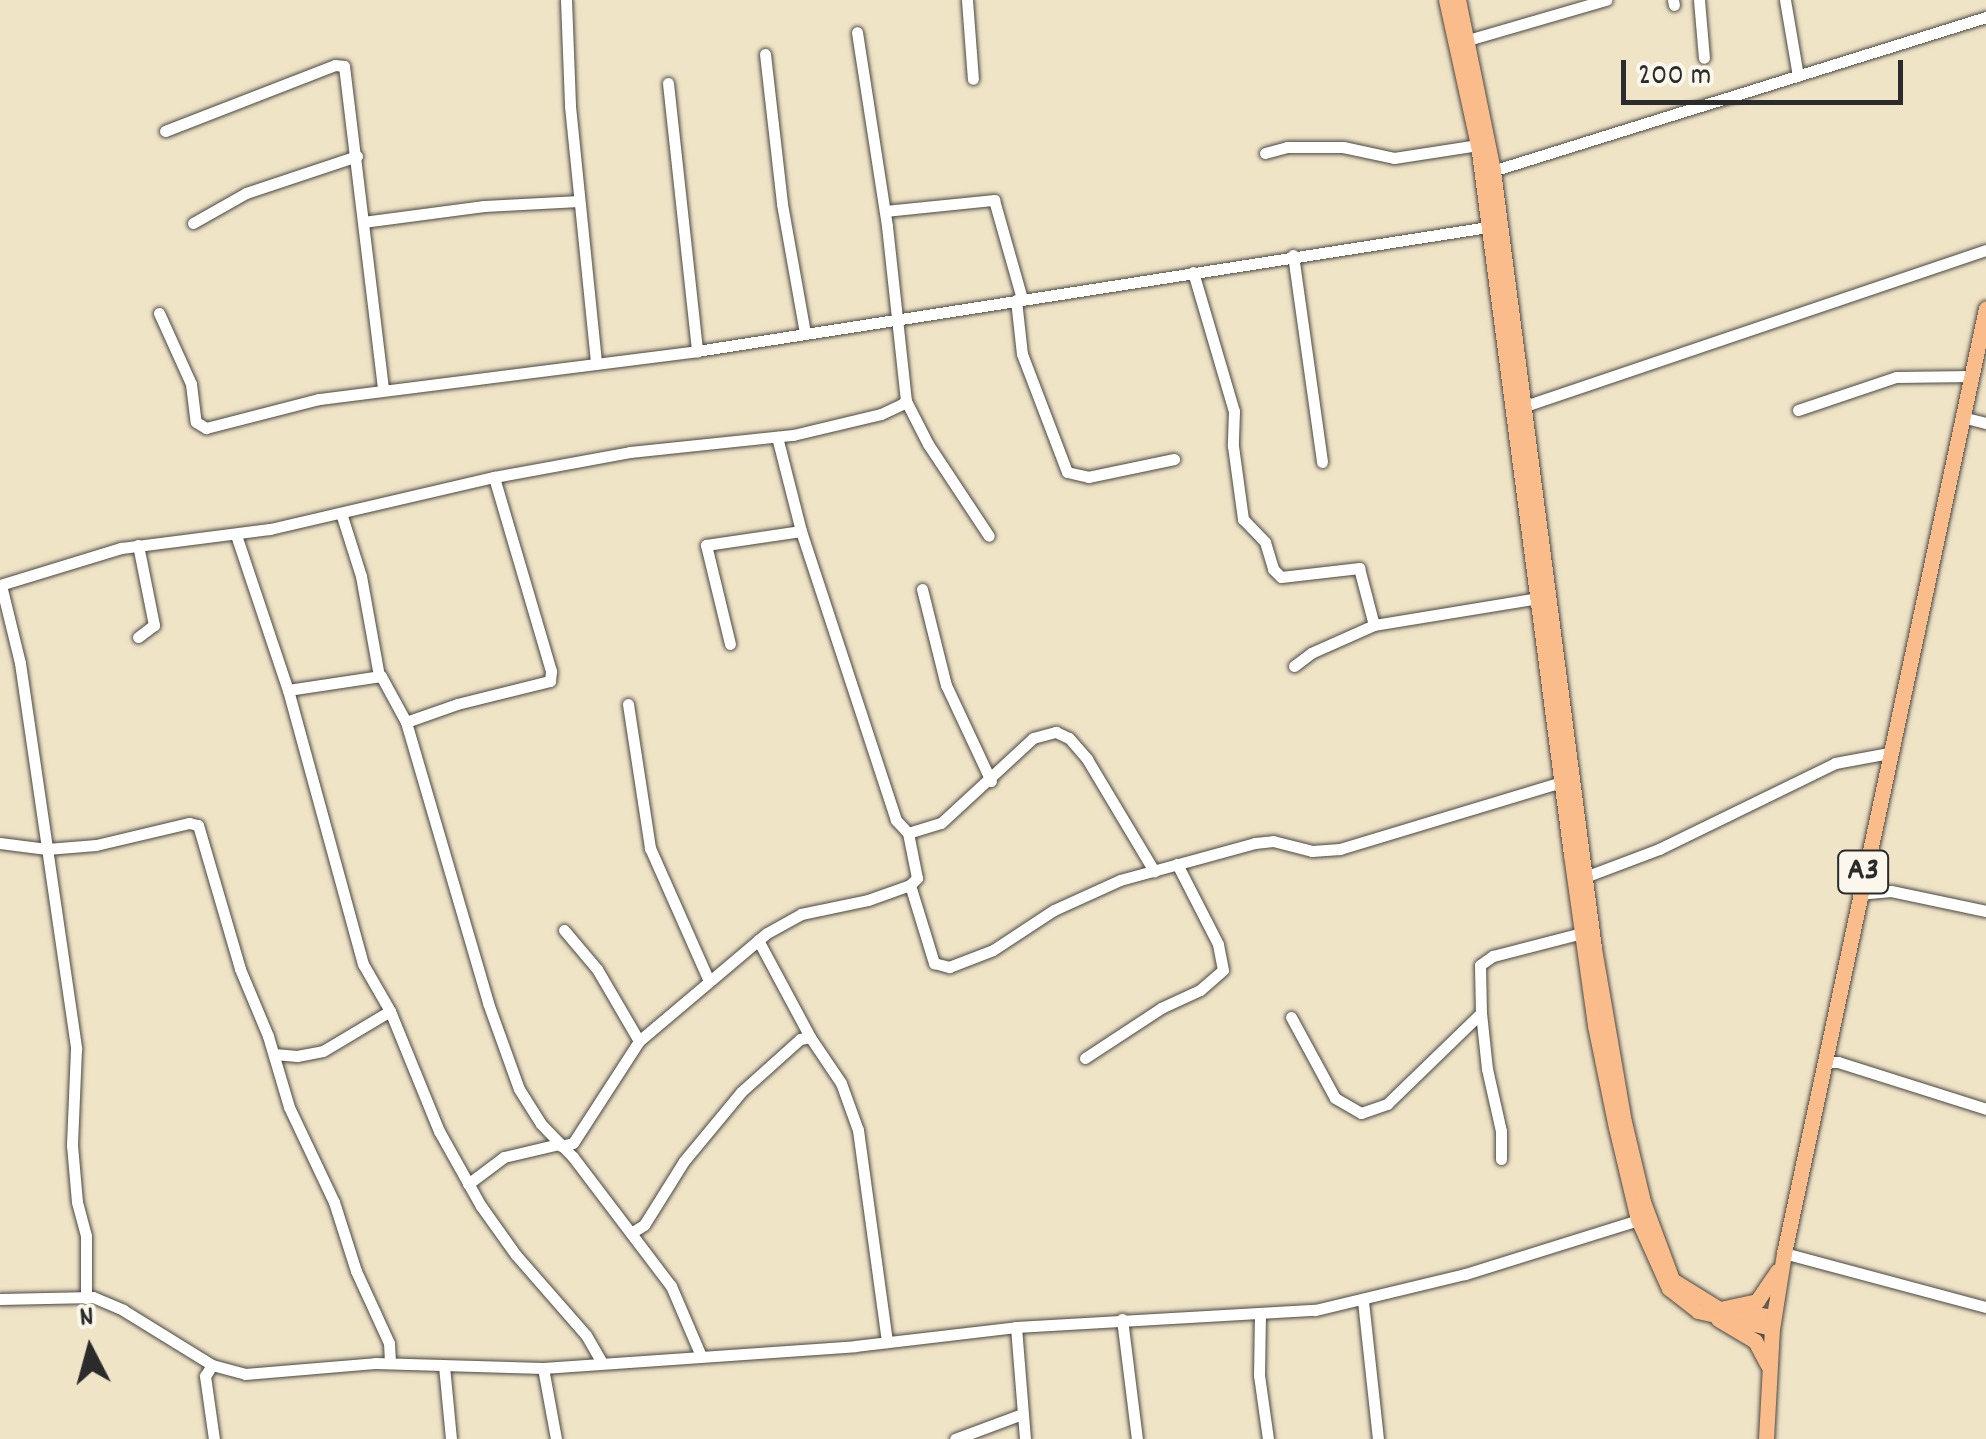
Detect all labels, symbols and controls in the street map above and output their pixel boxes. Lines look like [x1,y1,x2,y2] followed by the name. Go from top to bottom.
[1626,40,1908,102] scale bar
[1638,56,1711,99] text: 200 m
[1836,845,1890,899] road number: A3
[40,1299,140,1399] north arrow
[78,1299,96,1340] text: N

